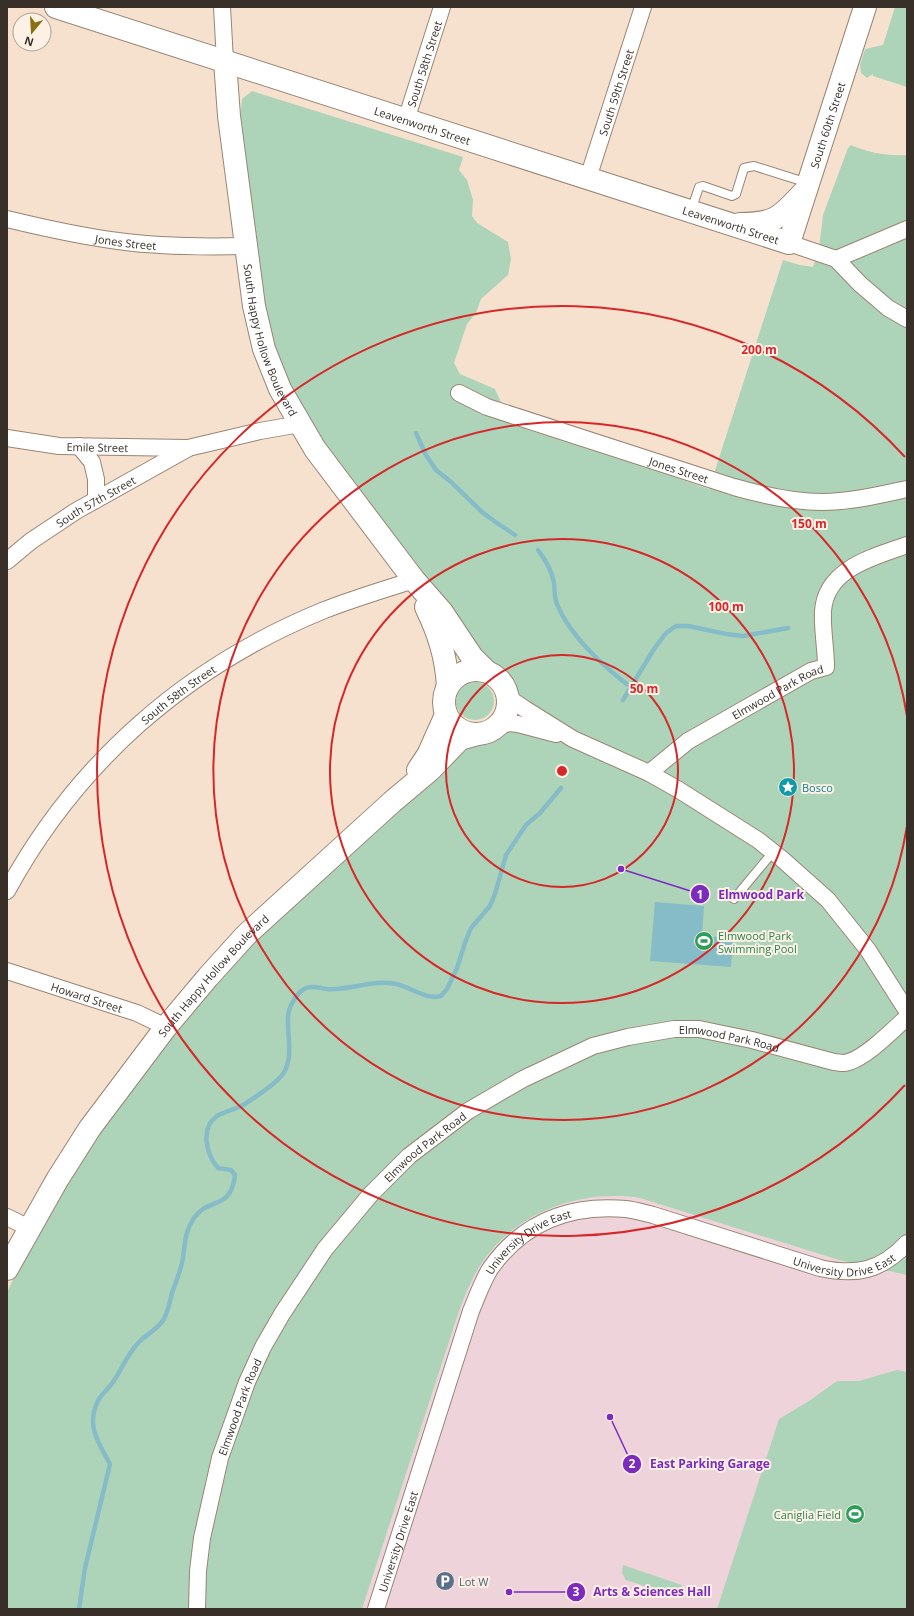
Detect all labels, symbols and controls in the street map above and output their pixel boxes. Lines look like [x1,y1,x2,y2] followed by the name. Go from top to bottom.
[12,12,52,52] north arrow
[403,19,445,109] street label: South 58th Street
[22,33,35,51] text: N
[595,47,636,137] street label: South 59th Street
[806,80,848,170] street label: South 60th Street
[372,102,473,148] street label: Leavenworth Street
[681,202,781,247] street label: Leavenworth Street
[93,230,157,252] street label: Jones Street
[241,263,302,419] street label: South Happy Hollow Boulevard
[741,341,777,358] text: 200 m
[66,439,128,455] street label: Emile Street
[646,452,710,486] street label: Jones Street
[52,472,138,530] street label: South 57th Street
[791,515,827,532] text: 150 m
[708,598,744,615] text: 100 m
[137,661,218,727] street label: South 58th Street
[729,661,825,722] street label: Elmwood Park Road
[630,680,658,697] text: 50 m
[555,764,569,778] centre of rings
[777,776,799,798] place icon: Bosco
[802,780,833,795] place label: Bosco
[690,882,811,906] callout: Elmwood Park
[697,886,703,903] text: 1
[718,886,804,903] text: Elmwood Park
[154,911,272,1039] street label: South Happy Hollow Boulevard
[718,928,797,956] place label: Elmwood Park Swimming Pool
[693,930,715,952] sports icon: Elmwood Park Swimming Pool
[49,978,125,1015] street label: Howard Street
[679,1021,781,1055] street label: Elmwood Park Road
[380,1108,469,1185] street label: Elmwood Park Road
[481,1205,573,1277] street label: University Drive East
[791,1250,898,1279] street label: University Drive East
[214,1356,264,1457] street label: Elmwood Park Road
[622,1452,778,1476] callout: East Parking Garage
[629,1455,636,1472] text: 2
[650,1455,770,1472] text: East Parking Garage
[374,1489,421,1594] street label: University Drive East
[844,1503,866,1525] sports icon: Caniglia Field
[774,1507,841,1522] place label: Caniglia Field
[434,1570,456,1592] parking icon: Lot W
[459,1574,488,1589] place label: Lot W
[566,1580,719,1604] callout: Arts & Sciences Hall
[573,1583,580,1600] text: 3
[593,1583,711,1600] text: Arts & Sciences Hall

